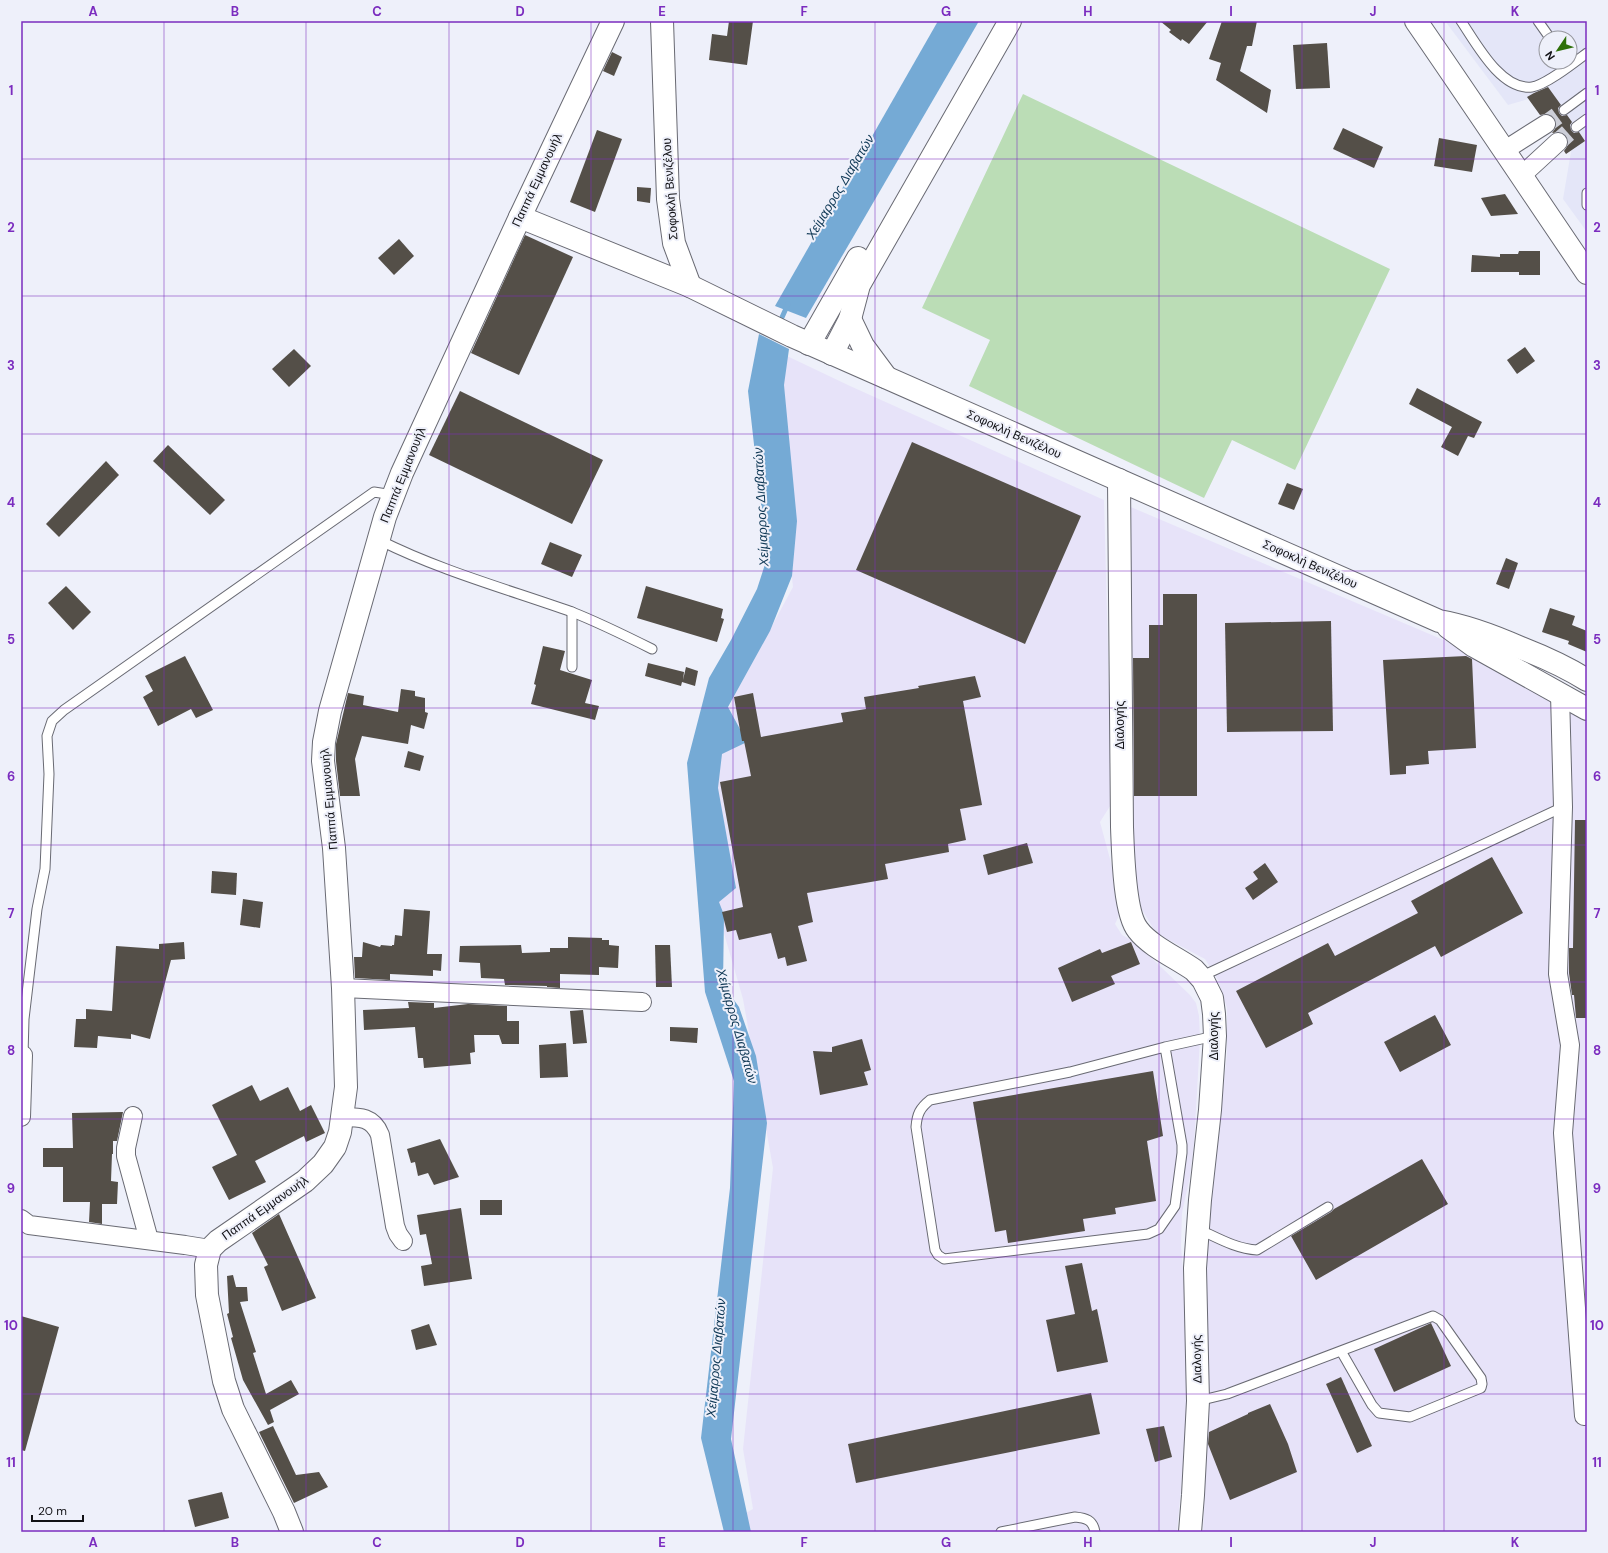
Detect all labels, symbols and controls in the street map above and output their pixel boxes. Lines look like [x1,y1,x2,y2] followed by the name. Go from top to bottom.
[88,3,98,20] text: A
[231,3,239,20] text: B
[372,3,382,20] text: C
[515,3,525,20] text: D
[658,3,666,20] text: E
[800,3,808,20] text: F
[941,3,951,20] text: G
[1083,3,1093,20] text: H
[1229,3,1233,20] text: I
[1369,3,1377,20] text: J
[1511,3,1520,20] text: K
[1538,30,1578,70] north arrow
[1542,48,1558,63] text: N
[9,82,13,99] text: 1
[1595,82,1599,99] text: 1
[508,130,566,230] street label: Παππά Εμμανουήλ
[802,131,878,243] water label: Χείμαρρος Διαβατών
[658,137,682,241] street label: Σοφοκλή Βενιζέλου
[7,219,15,236] text: 2
[1593,219,1601,236] text: 2
[7,357,15,374] text: 3
[1593,357,1601,374] text: 3
[964,406,1064,462] street label: Σοφοκλή Βενιζέλου
[376,425,430,525] street label: Παππά Εμμανουήλ
[749,447,773,568] water label: Χείμαρρος Διαβατών
[7,494,15,511] text: 4
[1593,494,1601,511] text: 4
[1260,536,1360,592] street label: Σοφοκλή Βενιζέλου
[7,631,15,648] text: 5
[1593,631,1601,648] text: 5
[1112,701,1128,749] street label: Διαλογής
[317,748,341,850] street label: Παππά Εμμανουήλ
[7,768,15,785] text: 6
[1593,768,1601,785] text: 6
[8,905,15,922] text: 7
[1594,905,1601,922] text: 7
[712,965,762,1086] water label: Χείμαρρος Διαβατών
[1206,1012,1222,1060] street label: Διαλογής
[7,1042,15,1059] text: 8
[1593,1042,1601,1059] text: 8
[219,1172,311,1244] street label: Παππά Εμμανουήλ
[7,1180,15,1197] text: 9
[1593,1180,1601,1197] text: 9
[702,1297,730,1419] water label: Χείμαρρος Διαβατών
[4,1317,18,1334] text: 10
[1590,1317,1604,1334] text: 10
[1189,1334,1205,1383] street label: Διαλογής
[6,1454,16,1471] text: 11
[1592,1454,1602,1471] text: 11
[32,1497,83,1523] scale bar
[38,1503,67,1519] text: 20 m
[88,1534,98,1551] text: A
[231,1534,239,1551] text: B
[372,1534,382,1551] text: C
[515,1534,525,1551] text: D
[658,1534,666,1551] text: E
[800,1534,808,1551] text: F
[941,1534,951,1551] text: G
[1083,1534,1093,1551] text: H
[1229,1534,1233,1551] text: I
[1369,1534,1377,1551] text: J
[1511,1534,1520,1551] text: K

